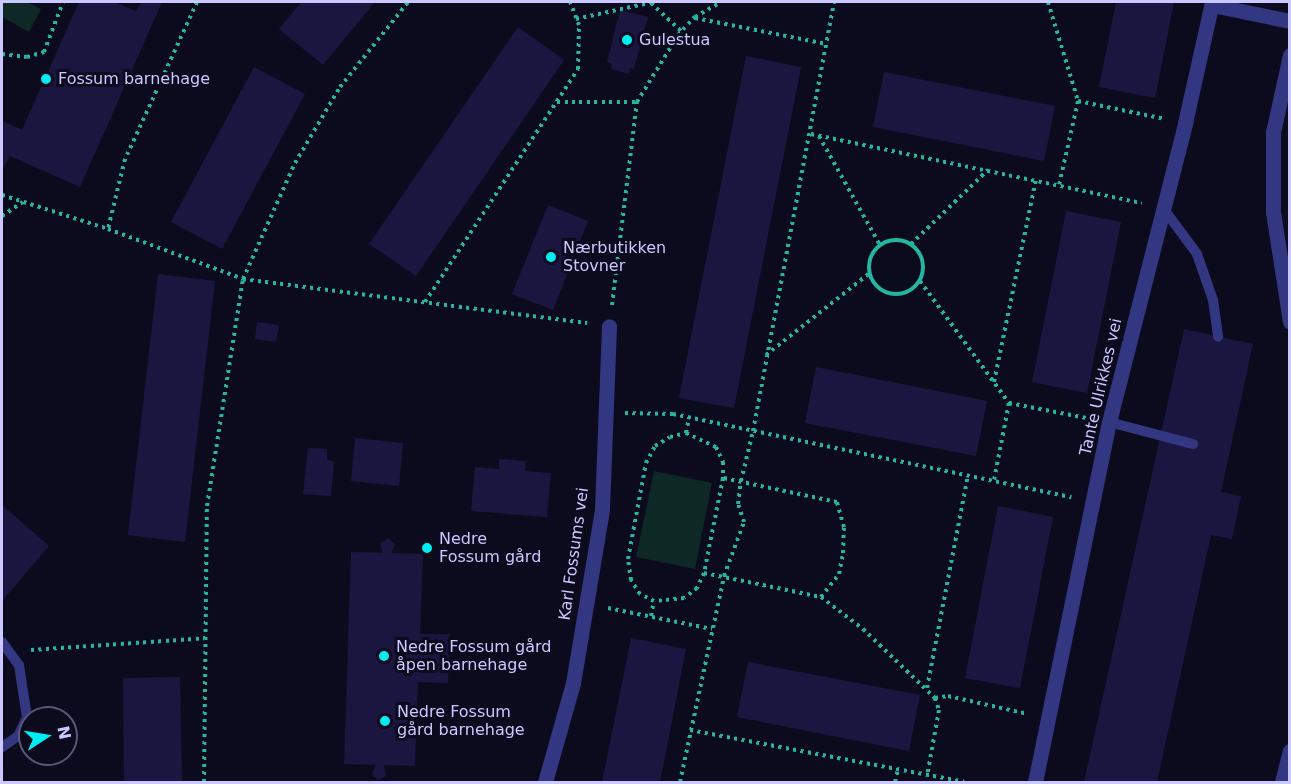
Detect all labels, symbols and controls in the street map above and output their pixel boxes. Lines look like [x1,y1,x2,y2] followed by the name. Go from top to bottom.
[639,30,710,50] place label: Gulestua
[620,33,634,47] marker: Gulestua
[58,69,210,89] place label: Fossum barnehage
[39,72,53,86] marker: Fossum barnehage
[563,238,666,276] place label: Nærbutikken Stovner
[544,250,558,264] marker: Nærbutikken Stovner
[1076,316,1126,458] street label: Tante Ulrikkes vei
[555,486,593,622] street label: Karl Fossums vei
[439,529,541,567] place label: Nedre Fossum gård
[420,541,434,555] marker: Nedre Fossum gård
[396,637,551,675] place label: Nedre Fossum gård åpen barnehage
[377,649,391,663] marker: Nedre Fossum gård åpen barnehage
[397,702,525,740] place label: Nedre Fossum gård barnehage
[18,706,78,766] north arrow
[378,714,392,728] marker: Nedre Fossum gård barnehage
[53,724,75,741] text: N

